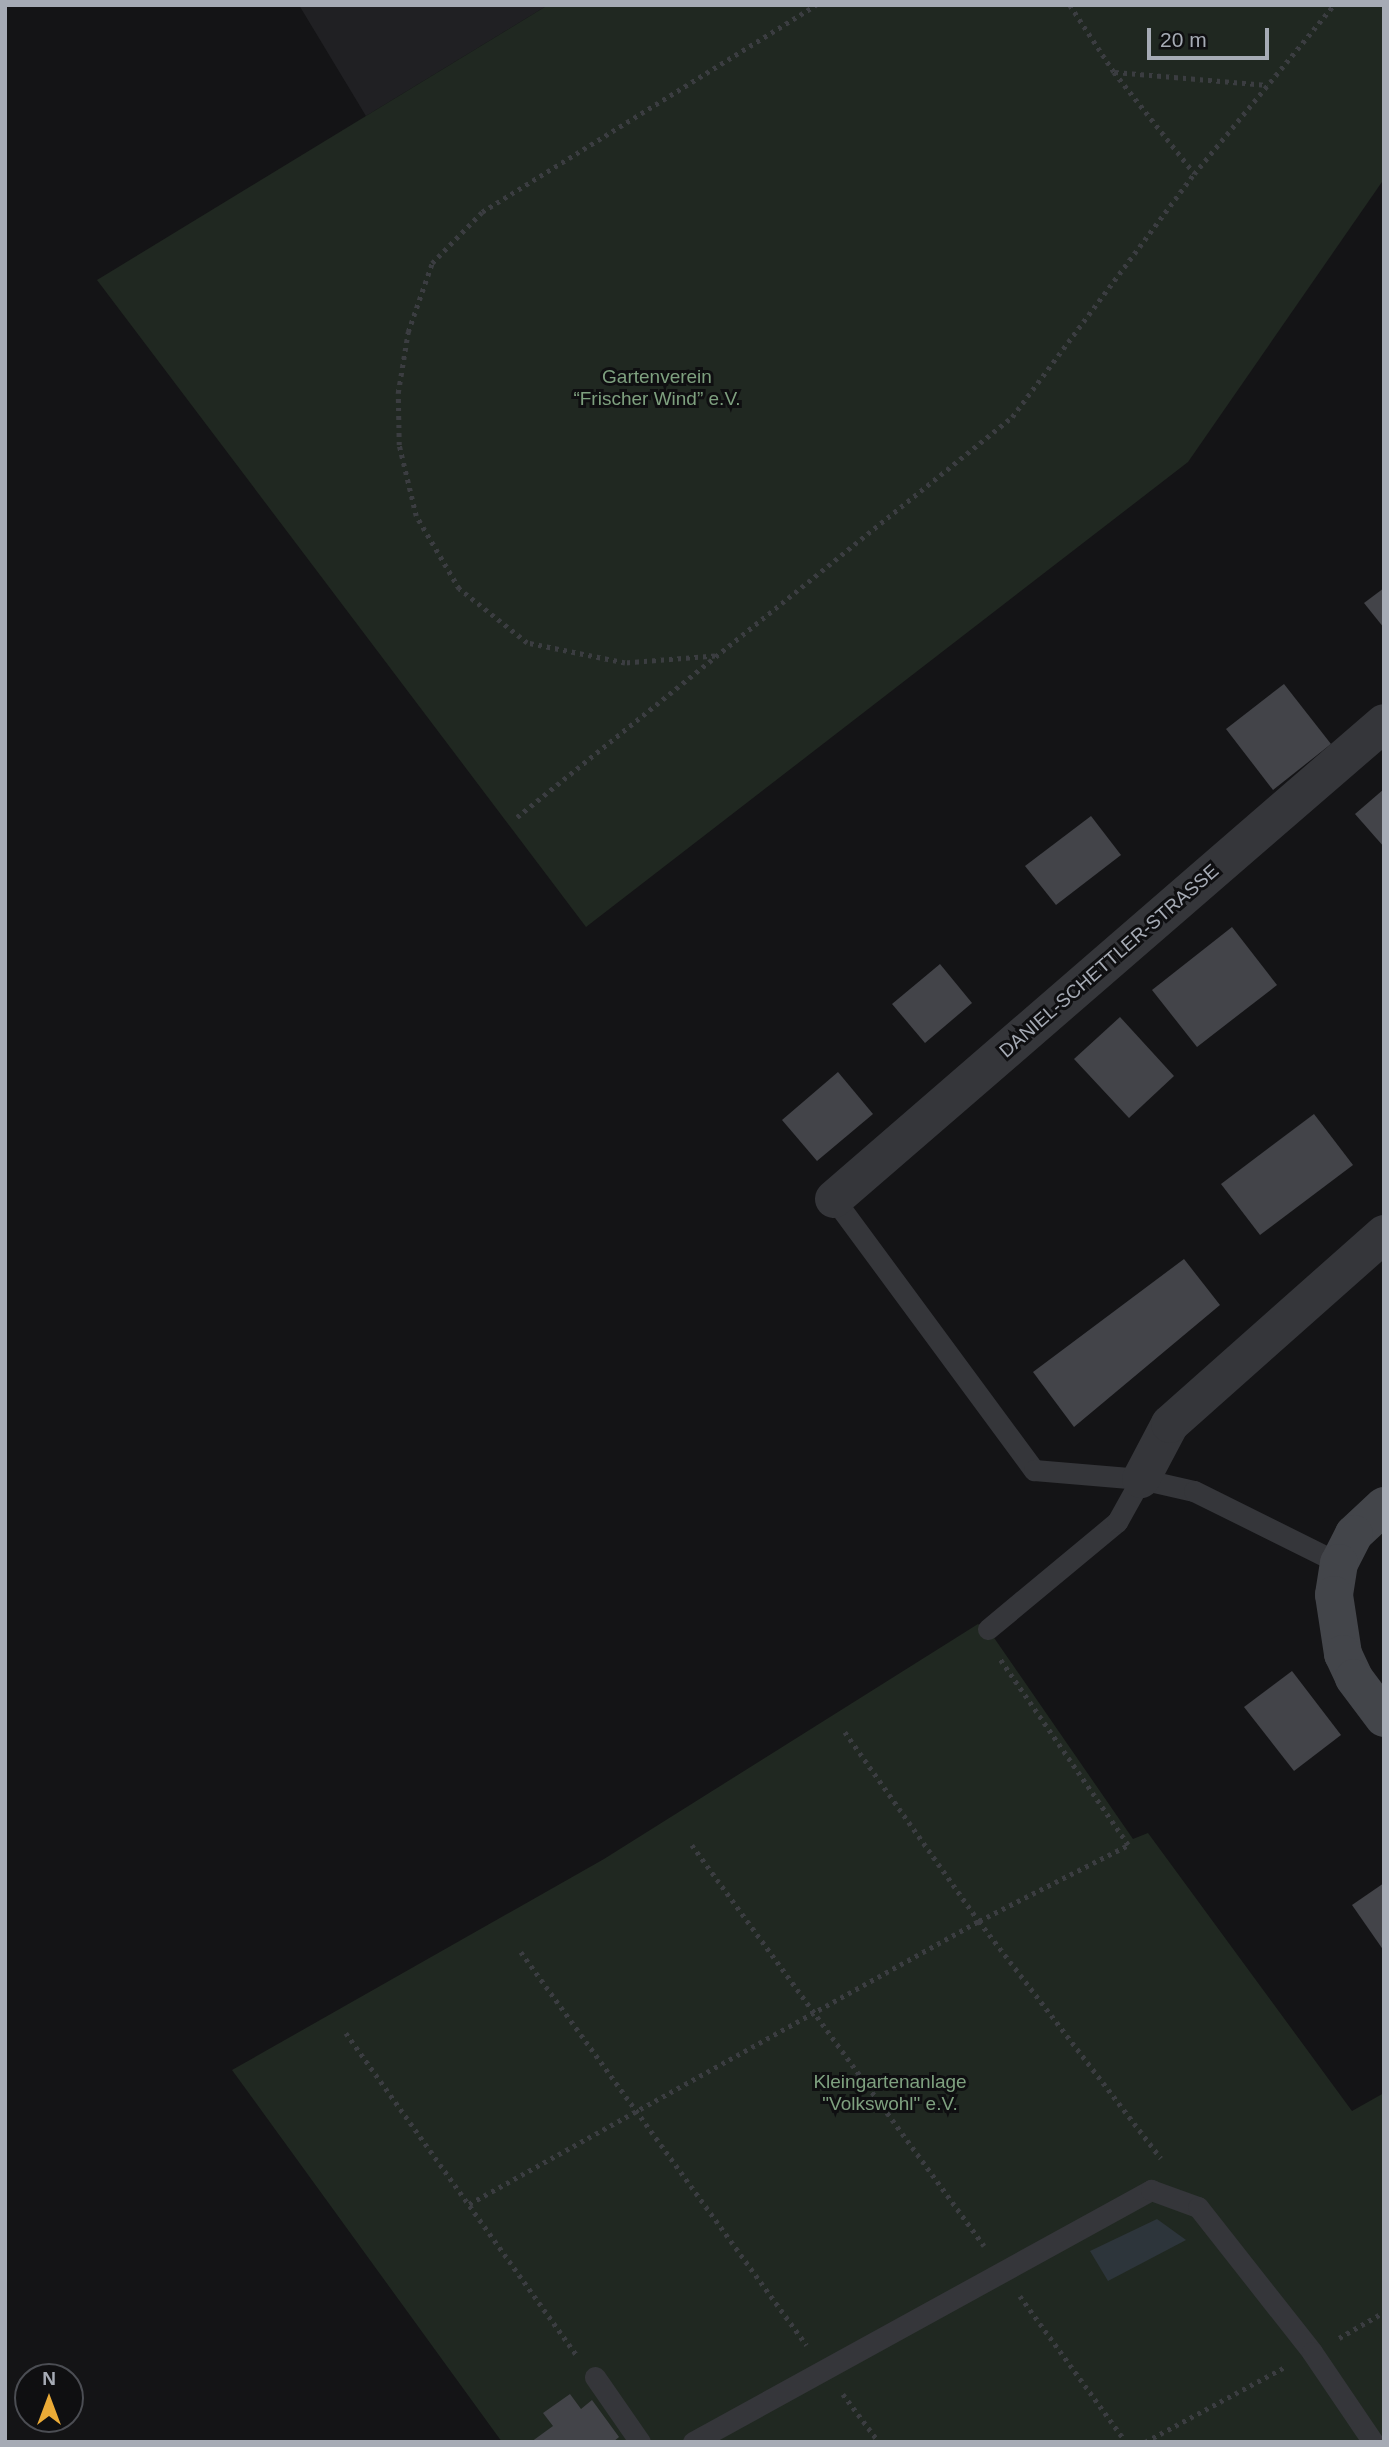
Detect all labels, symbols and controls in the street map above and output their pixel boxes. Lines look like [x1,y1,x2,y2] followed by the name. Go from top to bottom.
[1151,14,1274,58] scale bar
[1160,28,1207,51] text: 20 m
[573,366,741,410] park label: Gartenverein “Frischer Wind” e.V.
[995,860,1223,1062] street label: DANIEL-SCHETTLER-STRASSE
[813,2071,967,2115] park label: Kleingartenanlage "Volkswohl" e.V.
[14,2363,84,2433] north arrow
[42,2368,56,2389] text: N

